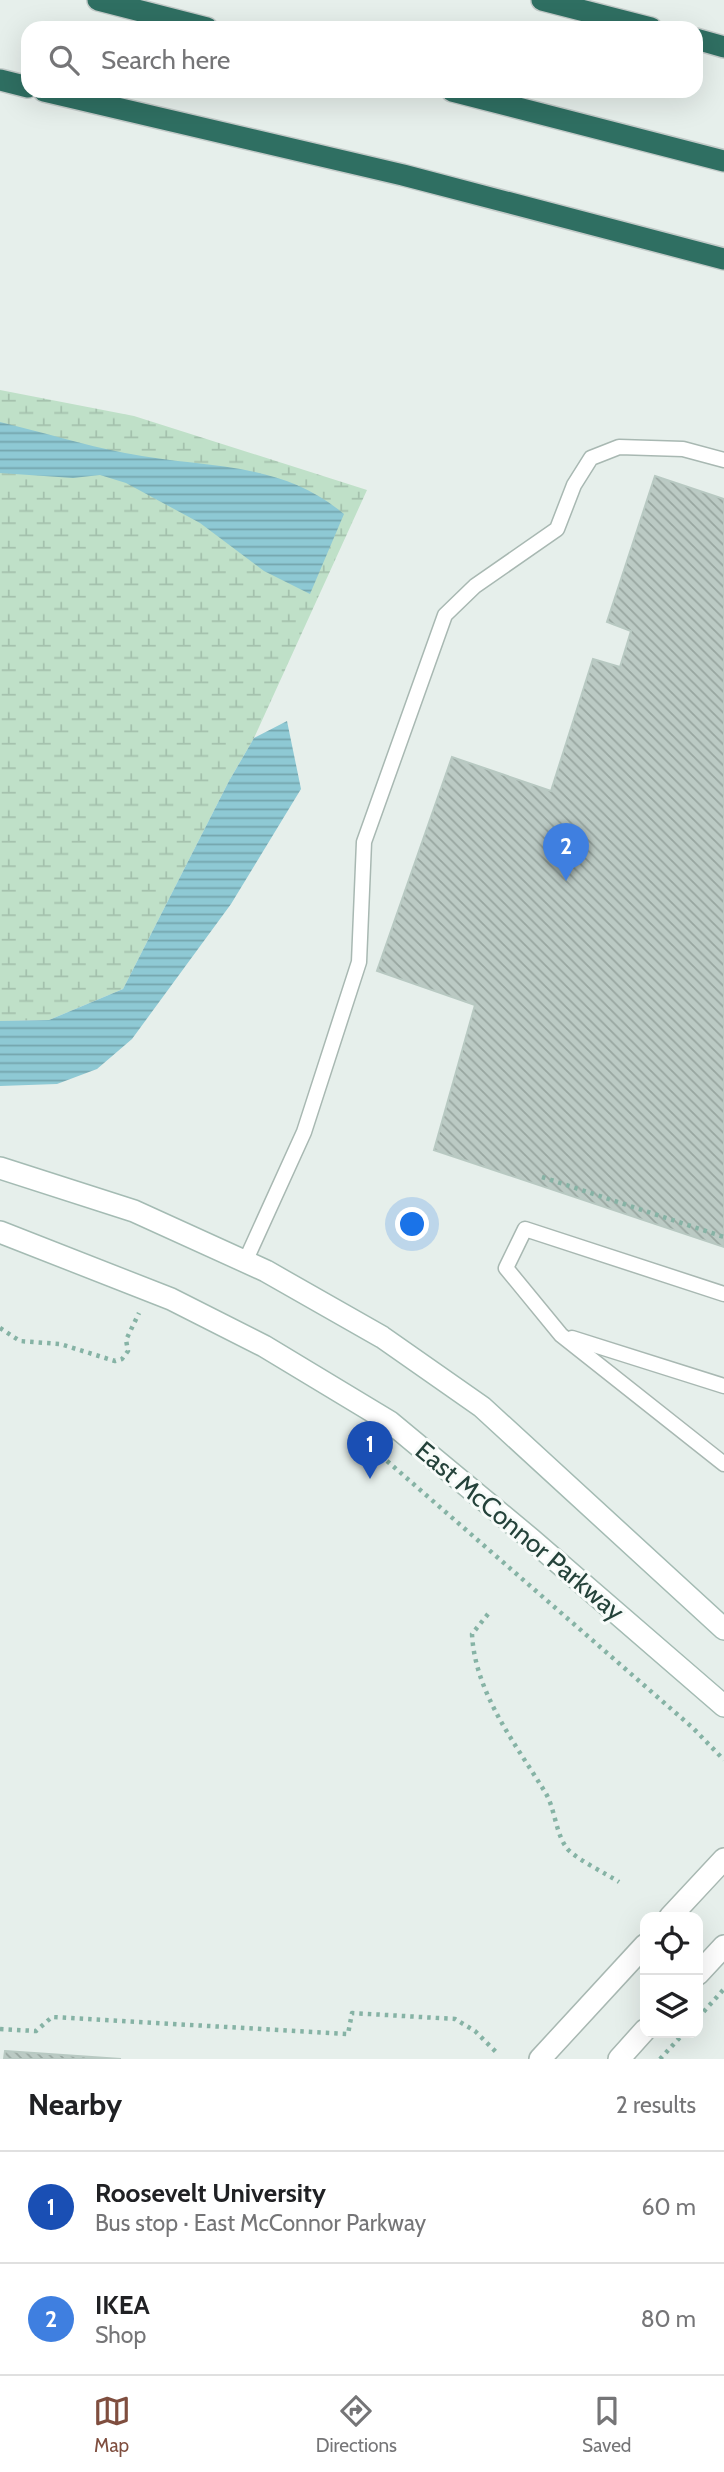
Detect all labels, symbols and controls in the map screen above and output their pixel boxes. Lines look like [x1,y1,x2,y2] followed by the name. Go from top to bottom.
[21,21,703,98] search box
[45,41,83,79] icon: search
[101,44,230,76] text: Search here
[543,823,589,881] pin: 2
[395,1207,429,1241] your location
[347,1421,393,1479] pin: 1
[409,1434,631,1628] street label: East McConnor Parkway
[640,1912,703,2038] map controls
[640,1912,703,1975] button: locate
[640,1975,703,2038] button: layers
[28,2086,122,2123] text: Nearby
[616,2091,696,2119] text: 2 results
[95,2177,326,2209] text: Roosevelt University
[47,2193,55,2221] text: 1
[642,2193,696,2221] text: 60 m
[95,2209,426,2237] text: Bus stop · East McConnor Parkway
[95,2289,150,2321] text: IKEA
[45,2305,57,2333] text: 2
[641,2305,696,2333] text: 80 m
[95,2321,146,2349] text: Shop
[93,2392,131,2457] tab: Map
[316,2392,397,2457] tab: Directions
[582,2392,631,2457] tab: Saved

